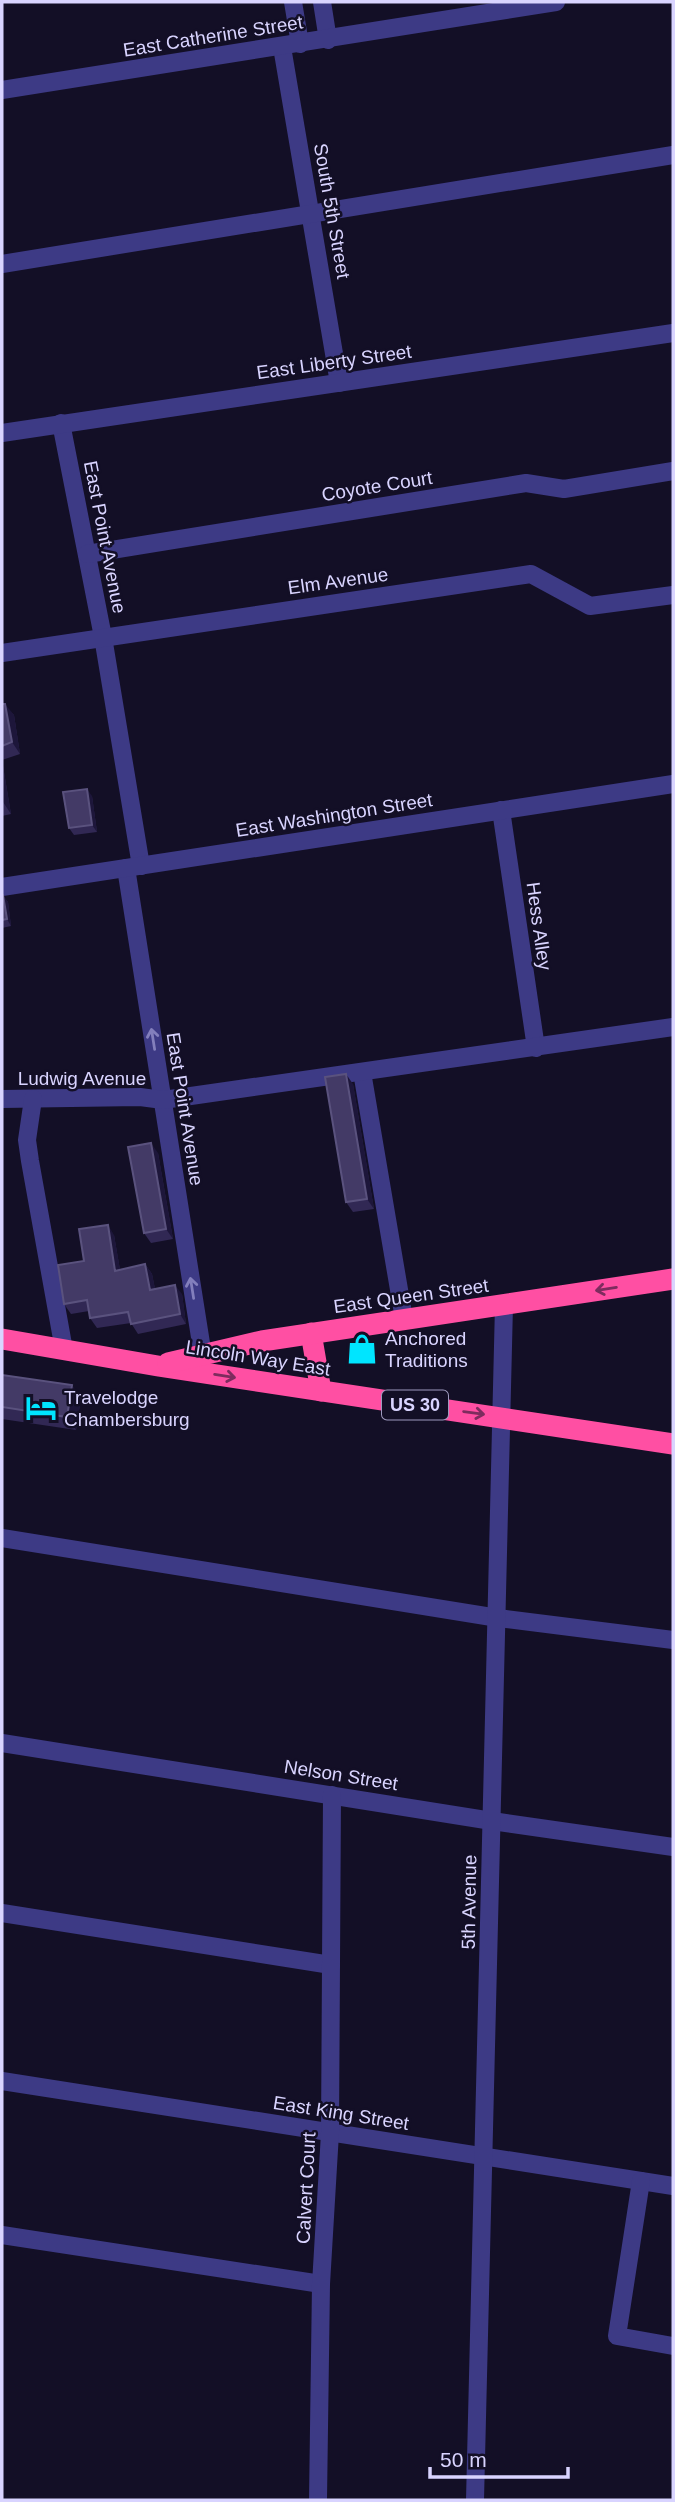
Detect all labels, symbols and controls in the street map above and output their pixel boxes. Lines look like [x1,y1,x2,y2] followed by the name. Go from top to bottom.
[122,11,305,61] street label: East Catherine Street
[310,142,354,281] street label: South 5th Street
[255,341,414,383] street label: East Liberty Street
[80,459,130,615] street label: East Point Avenue
[320,467,435,505] street label: Coyote Court
[286,564,390,598] street label: Elm Avenue
[234,789,435,841] street label: East Washington Street
[522,881,556,972] street label: Hess Alley
[146,1028,159,1051] one-way arrow
[163,1031,207,1187] street label: East Point Avenue
[18,1068,146,1089] street label: Ludwig Avenue
[332,1275,491,1317] street label: East Queen Street
[185,1277,198,1300] one-way arrow
[595,1283,618,1296] one-way arrow
[385,1328,468,1371] place label: Anchored Traditions
[345,1332,379,1366] shop icon: Anchored Traditions
[184,1336,332,1380] street label: Lincoln Way East
[213,1370,236,1383] one-way arrow
[64,1387,190,1430] place label: Travelodge Chambersburg
[382,1390,448,1420] road number: US 30
[24,1391,58,1425] hotel icon: Travelodge Chambersburg
[462,1407,485,1420] one-way arrow
[283,1756,400,1794] street label: Nelson Street
[458,1854,480,1950] street label: 5th Avenue
[272,2092,411,2134] street label: East King Street
[293,2131,319,2244] street label: Calvert Court
[430,2436,568,2480] scale bar
[440,2448,487,2471] text: 50 m

